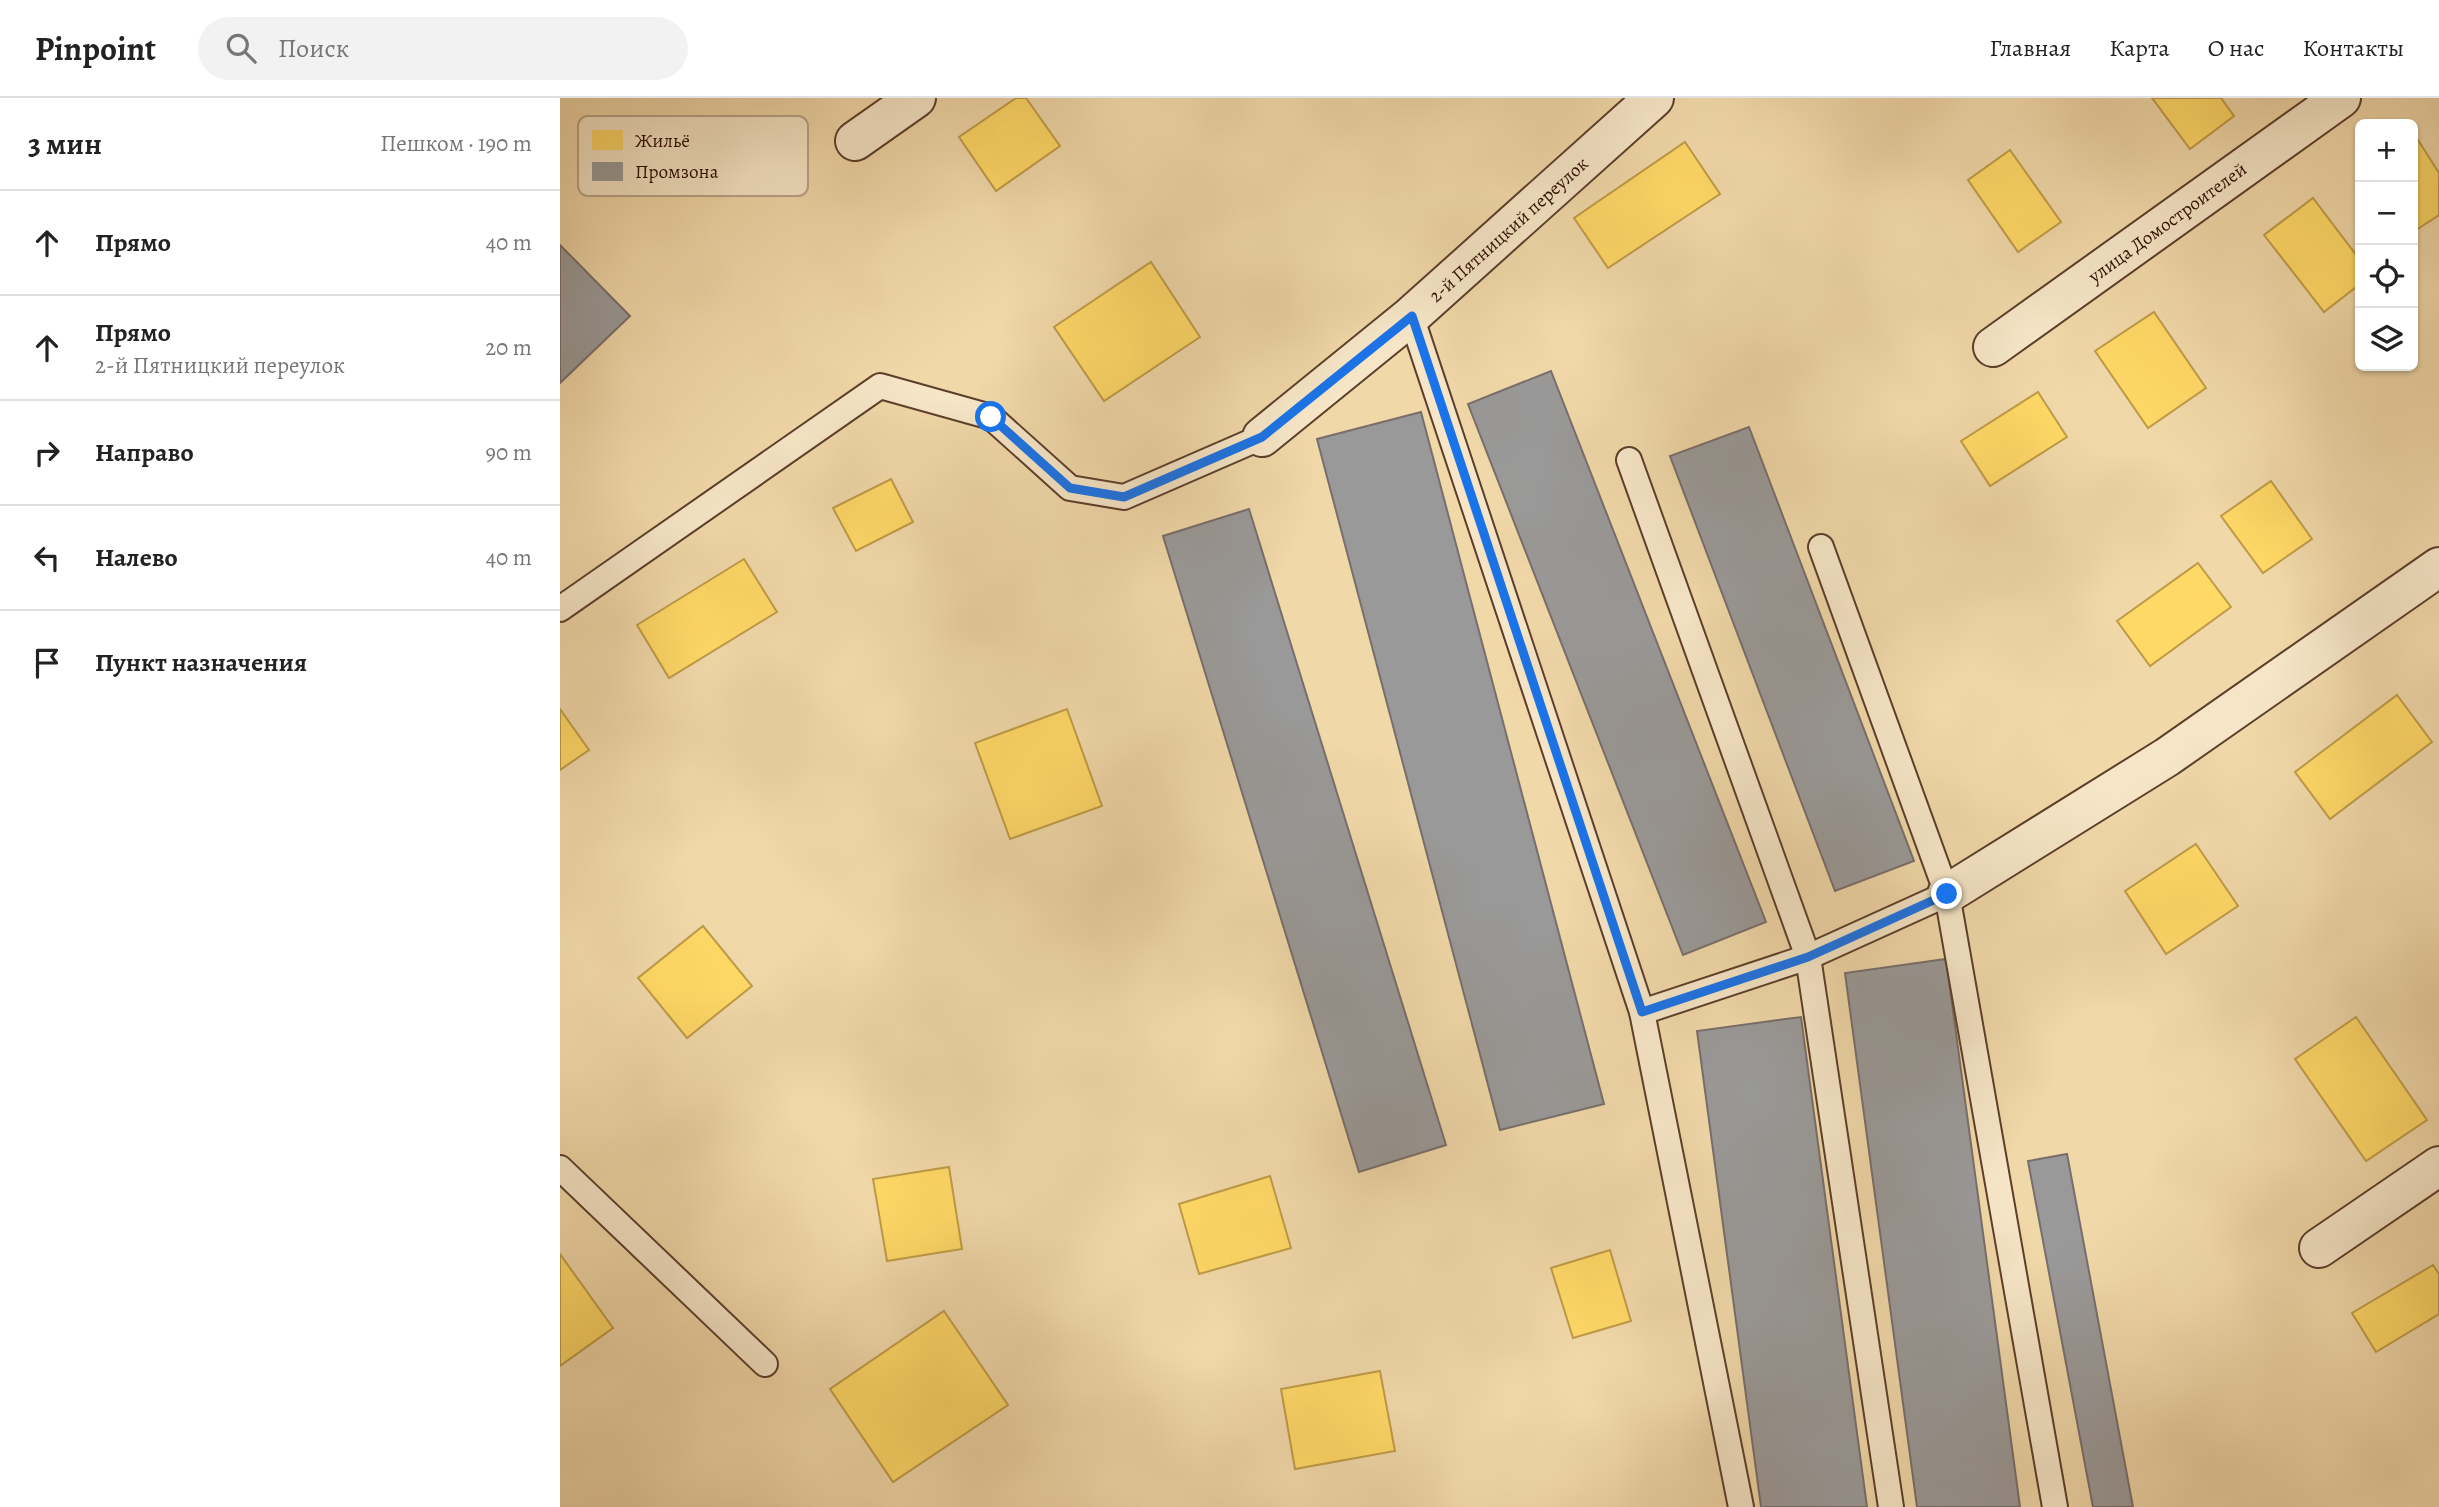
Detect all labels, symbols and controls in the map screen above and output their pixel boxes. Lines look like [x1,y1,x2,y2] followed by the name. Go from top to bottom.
[198,17,688,80] search box
[35,26,156,71] text: Pinpoint
[222,29,260,67] icon: search
[278,31,349,66] text: Поиск
[1990,32,2071,64] text: Главная
[2109,32,2170,64] text: Карта
[2208,32,2264,64] text: О нас
[2302,32,2404,64] text: Контакты
[578,116,808,196] legend
[2355,119,2418,371] map controls
[2355,119,2418,182] button: +
[28,124,102,164] text: 3 мин
[380,128,532,159] text: Пешком · 190 m
[635,128,690,154] text: Жильё
[1423,151,1594,309] street label: 2-й Пятницкий переулок
[2082,156,2252,290] street label: улица Домостроителей
[635,159,719,185] text: Промзона
[2355,182,2418,245] button: −
[28,224,66,262] icon: ahead
[95,225,171,260] text: Прямо
[486,227,532,258] text: 40 m
[2355,245,2418,308] button: locate
[2355,308,2418,371] button: layers
[95,315,171,350] text: Прямо
[28,329,66,367] icon: ahead
[485,332,532,363] text: 20 m
[95,350,345,381] text: 2-й Пятницкий переулок
[975,401,1006,432] route start
[28,434,66,472] icon: right
[95,435,194,470] text: Направо
[486,437,532,468] text: 90 m
[28,539,66,577] icon: left
[95,540,178,575] text: Налево
[486,542,532,573] text: 40 m
[28,644,66,682] icon: arrive
[95,645,307,680] text: Пункт назначения
[1931,878,1962,909] route end

